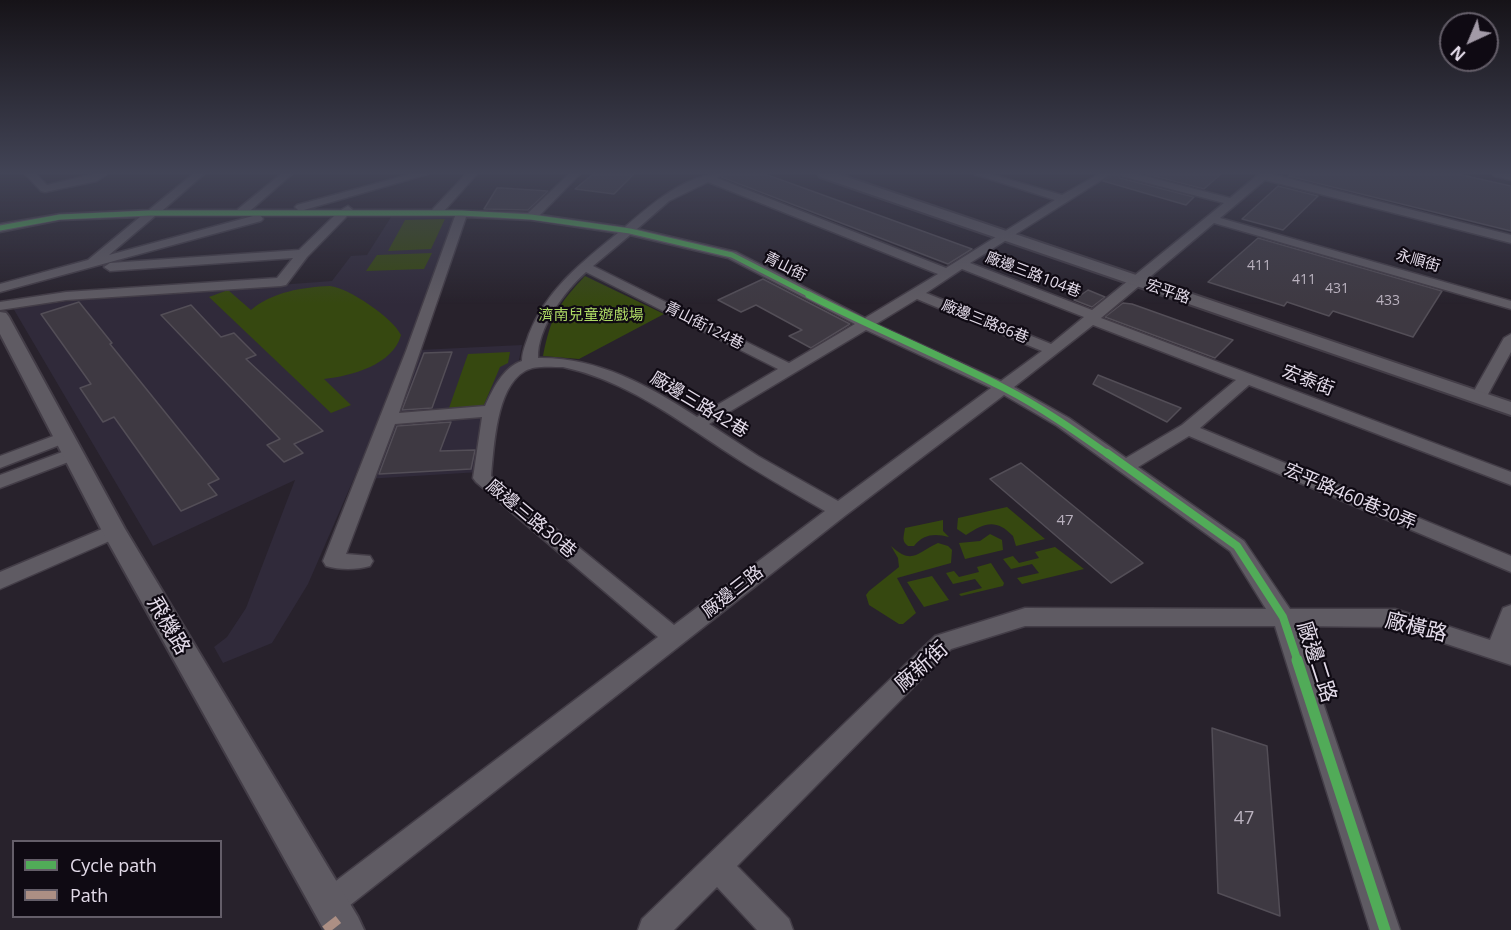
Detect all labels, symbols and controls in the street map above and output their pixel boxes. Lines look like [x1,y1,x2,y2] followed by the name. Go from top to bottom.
[1439,12,1499,72] north arrow
[1446,41,1470,66] text: N
[1394,246,1442,276] street label: 永順街
[761,249,809,285] street label: 青山街
[983,249,1083,301] street label: 廠邊三路104巷
[1247,258,1271,274] house number: 411
[1292,272,1316,288] house number: 411
[1144,276,1192,308] street label: 宏平路
[1325,281,1349,297] house number: 431
[1376,293,1400,309] house number: 433
[939,296,1031,348] street label: 廠邊三路86巷
[662,299,746,353] street label: 青山街124巷
[539,307,643,325] park label: 濟南兒童遊戲場
[1279,361,1337,401] street label: 宏泰街
[646,367,752,443] street label: 廠邊三路42巷
[1281,459,1419,535] street label: 宏平路460巷30弄
[482,475,580,563] street label: 廠邊三路30巷
[1056,512,1074,530] house number: 47
[698,561,768,623] street label: 廠邊三路
[141,592,195,660] street label: 飛機路
[1382,608,1450,648] street label: 廠橫路
[1291,618,1341,706] street label: 廠邊二路
[890,637,954,697] street label: 廠新街
[1234,808,1254,830] house number: 47
[12,840,222,918] legend
[70,853,157,877] text: Cycle path
[70,883,108,907] text: Path

